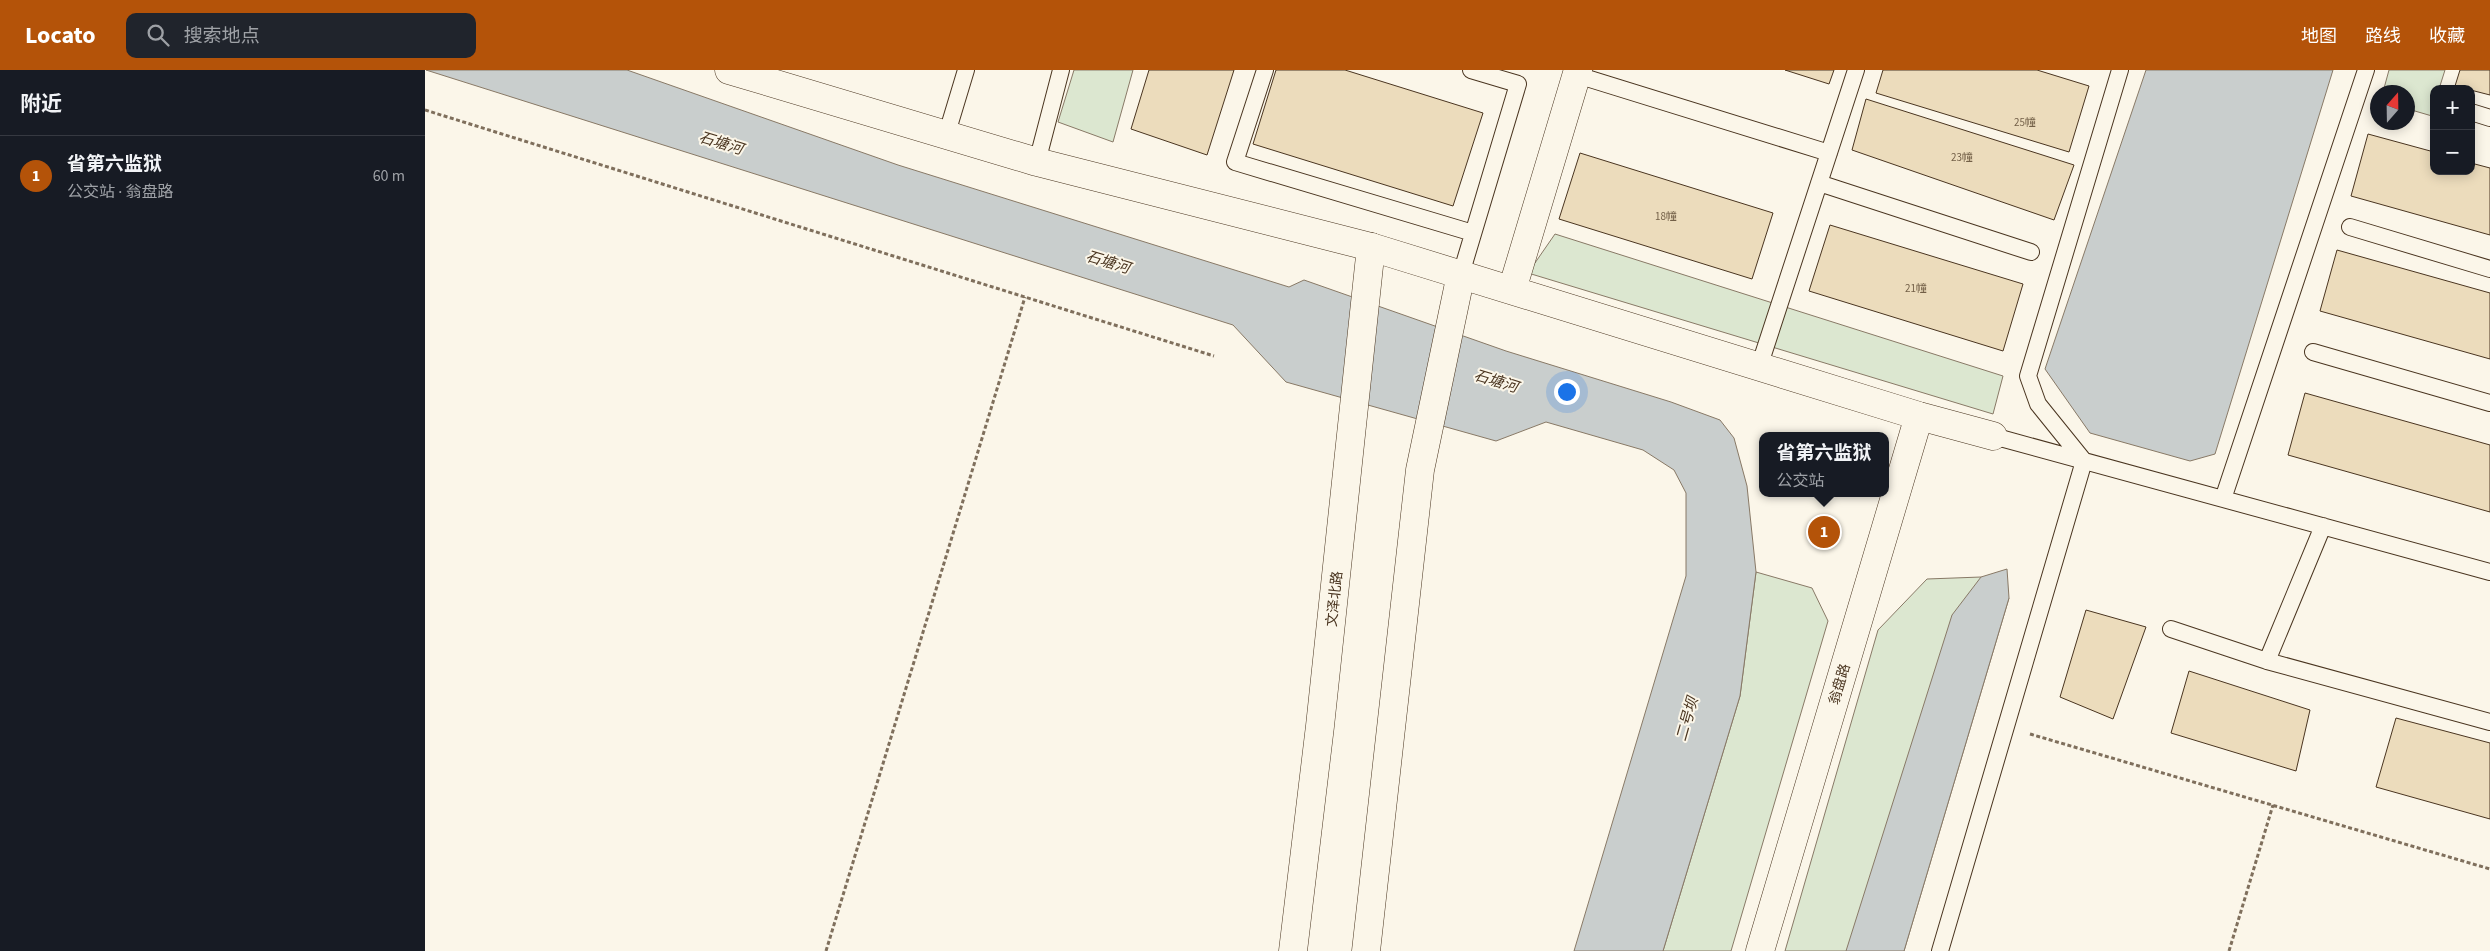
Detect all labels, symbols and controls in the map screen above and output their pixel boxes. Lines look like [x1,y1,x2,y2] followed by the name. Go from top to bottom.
[126,13,476,58] search box
[25,18,96,53] text: Locato
[144,21,172,49] icon: search
[184,23,260,50] text: 搜索地点
[2301,24,2337,49] text: 地图
[2365,24,2401,49] text: 路线
[2429,24,2465,49] text: 收藏
[2370,85,2415,130] north arrow
[2430,85,2475,175] map controls
[2430,85,2475,130] button: +
[20,89,62,119] text: 附近
[2014,115,2036,130] house number: 25幢
[696,127,748,161] water label: 石塘河
[2430,130,2475,175] button: −
[1951,150,1973,165] house number: 23幢
[67,151,162,178] text: 省第六监狱
[32,165,40,187] text: 1
[373,165,405,187] text: 60 m
[67,181,173,203] text: 公交站 · 翁盘路
[1655,209,1677,224] house number: 18幢
[1083,246,1135,280] water label: 石塘河
[1905,281,1927,296] house number: 21幢
[1471,365,1523,399] water label: 石塘河
[1554,379,1580,405] your location
[1759,432,1889,497] popup
[1776,440,1872,467] text: 省第六监狱
[1776,470,1825,492] text: 公交站
[1808,513,1840,551] pin: 1
[1322,570,1348,628] street label: 文泽北路
[1824,661,1856,707] street label: 翁盘路
[1671,693,1704,744] water label: 二号坝

